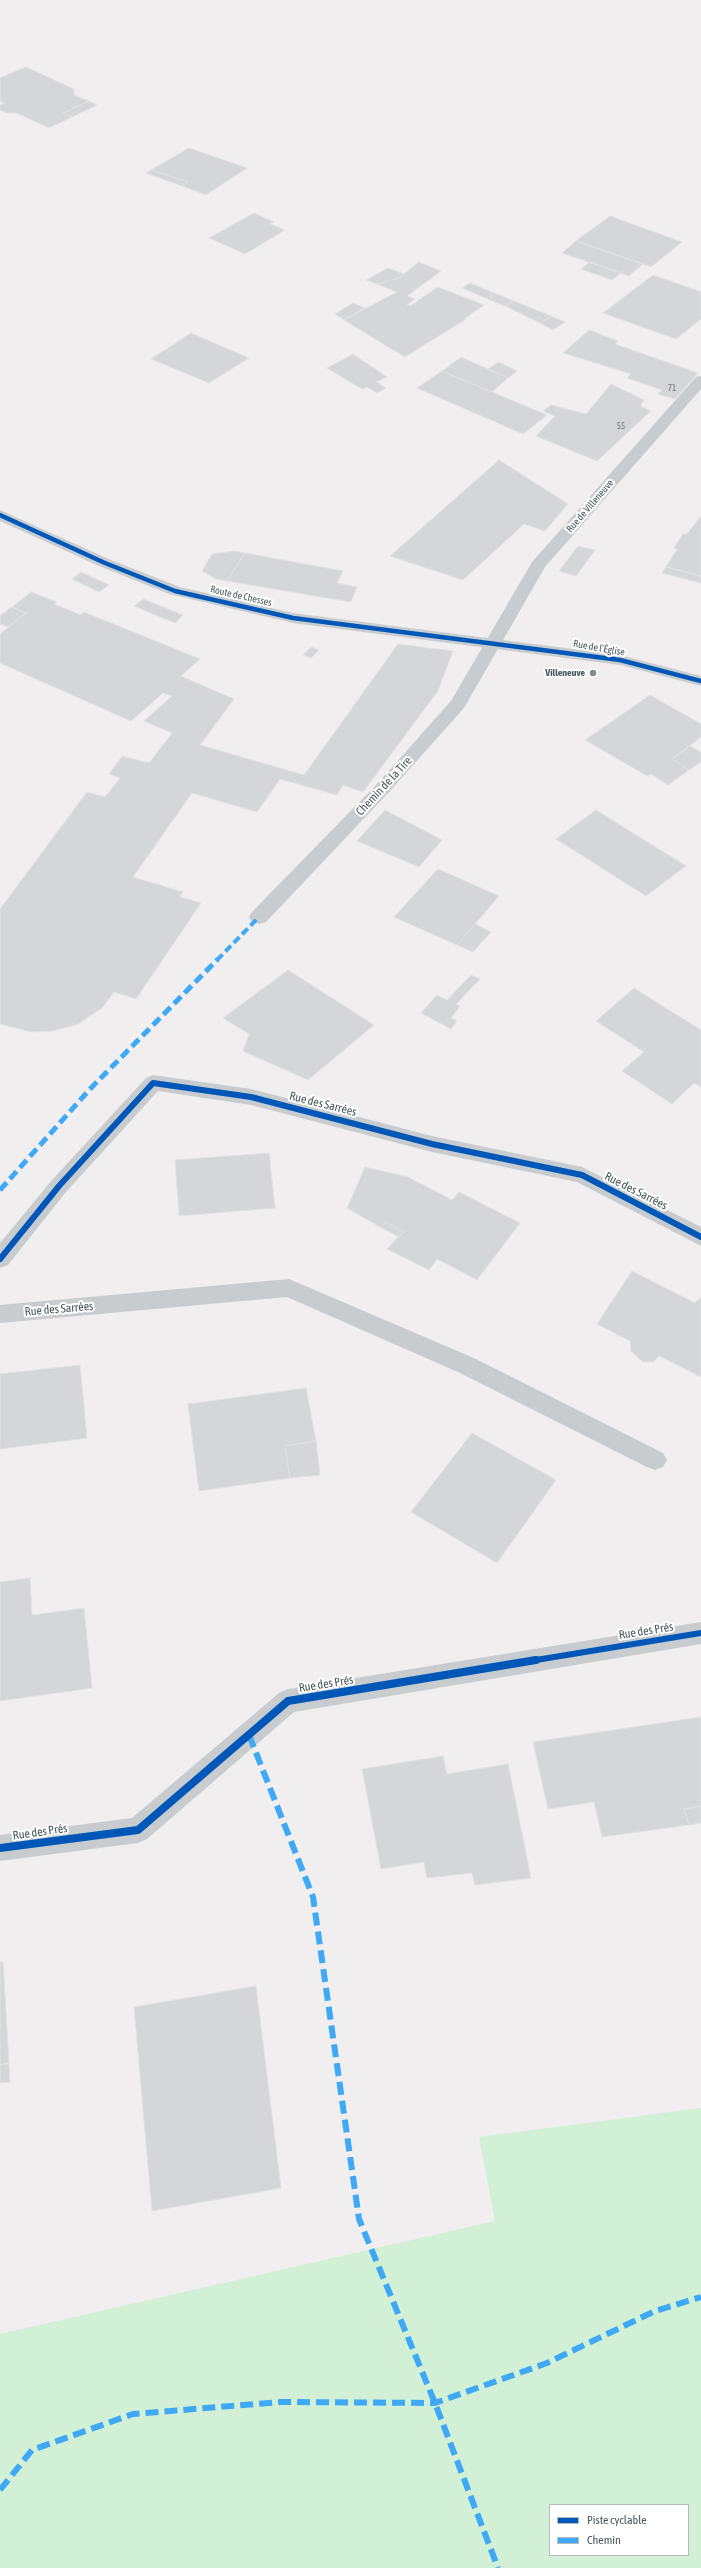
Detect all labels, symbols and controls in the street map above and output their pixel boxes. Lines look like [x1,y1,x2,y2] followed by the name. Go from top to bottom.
[668,383,676,393] house number: 71
[617,421,625,431] house number: 55
[564,477,616,535] street label: Rue de Villeneuve
[209,583,273,609] street label: Route de Chesses
[572,638,626,658] street label: Rue de l'Église
[545,667,585,679] place label: Villeneuve
[588,668,598,678] marker: Villeneuve
[353,753,415,819] street label: Chemin de la Tire
[288,1089,358,1119] street label: Rue des Sarrées
[602,1169,670,1213] street label: Rue des Sarrées
[24,1299,94,1319] street label: Rue des Sarrées
[618,1620,674,1642] street label: Rue des Prés
[298,1673,354,1695] street label: Rue des Prés
[12,1821,68,1843] street label: Rue des Prés
[549,2504,689,2556] legend
[587,2513,647,2527] text: Piste cyclable
[587,2533,621,2547] text: Chemin

